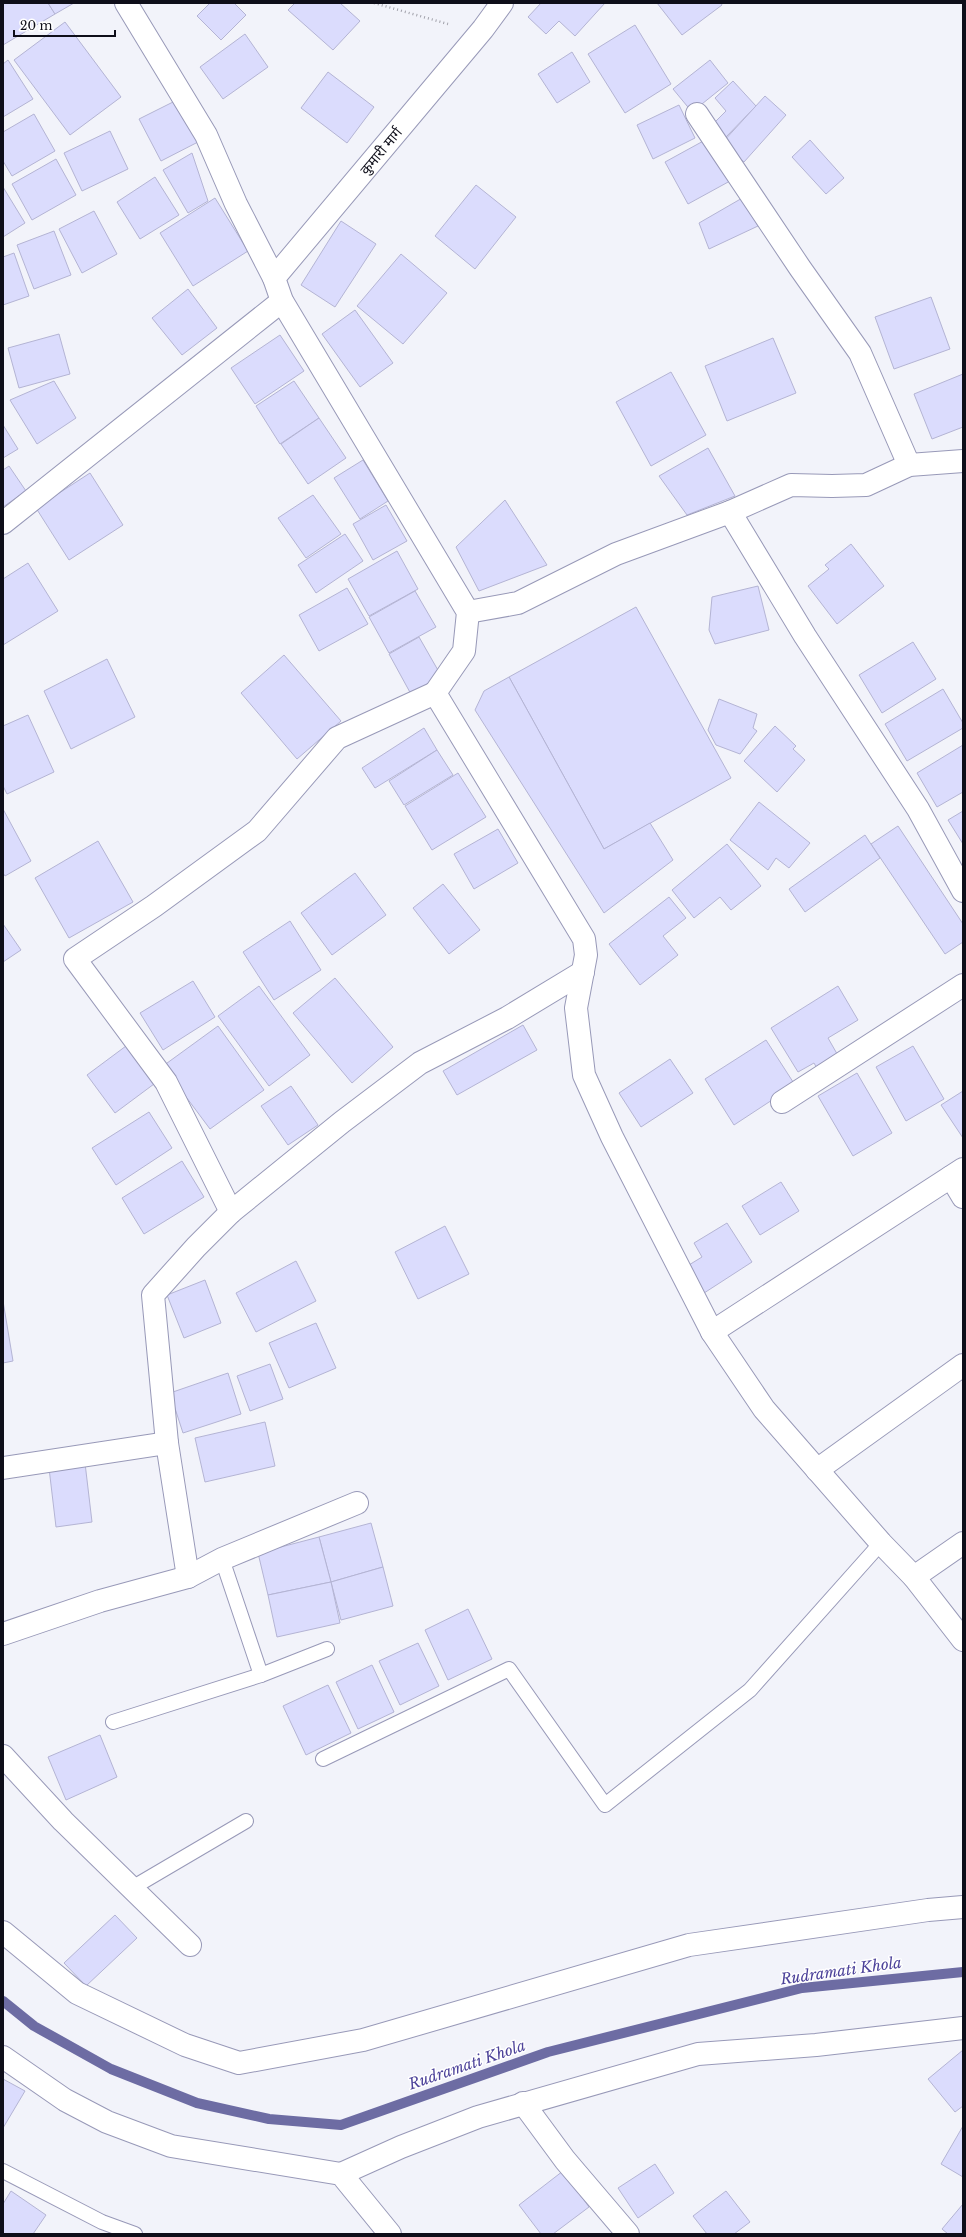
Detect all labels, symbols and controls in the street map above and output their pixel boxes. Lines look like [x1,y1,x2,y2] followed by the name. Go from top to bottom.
[14,12,115,38] scale bar
[20,18,52,33] text: 20 m
[356,123,407,179] street label: कुमारी मार्ग
[778,1953,903,1989] water label: Rudramati Khola
[405,2036,528,2094] water label: Rudramati Khola

